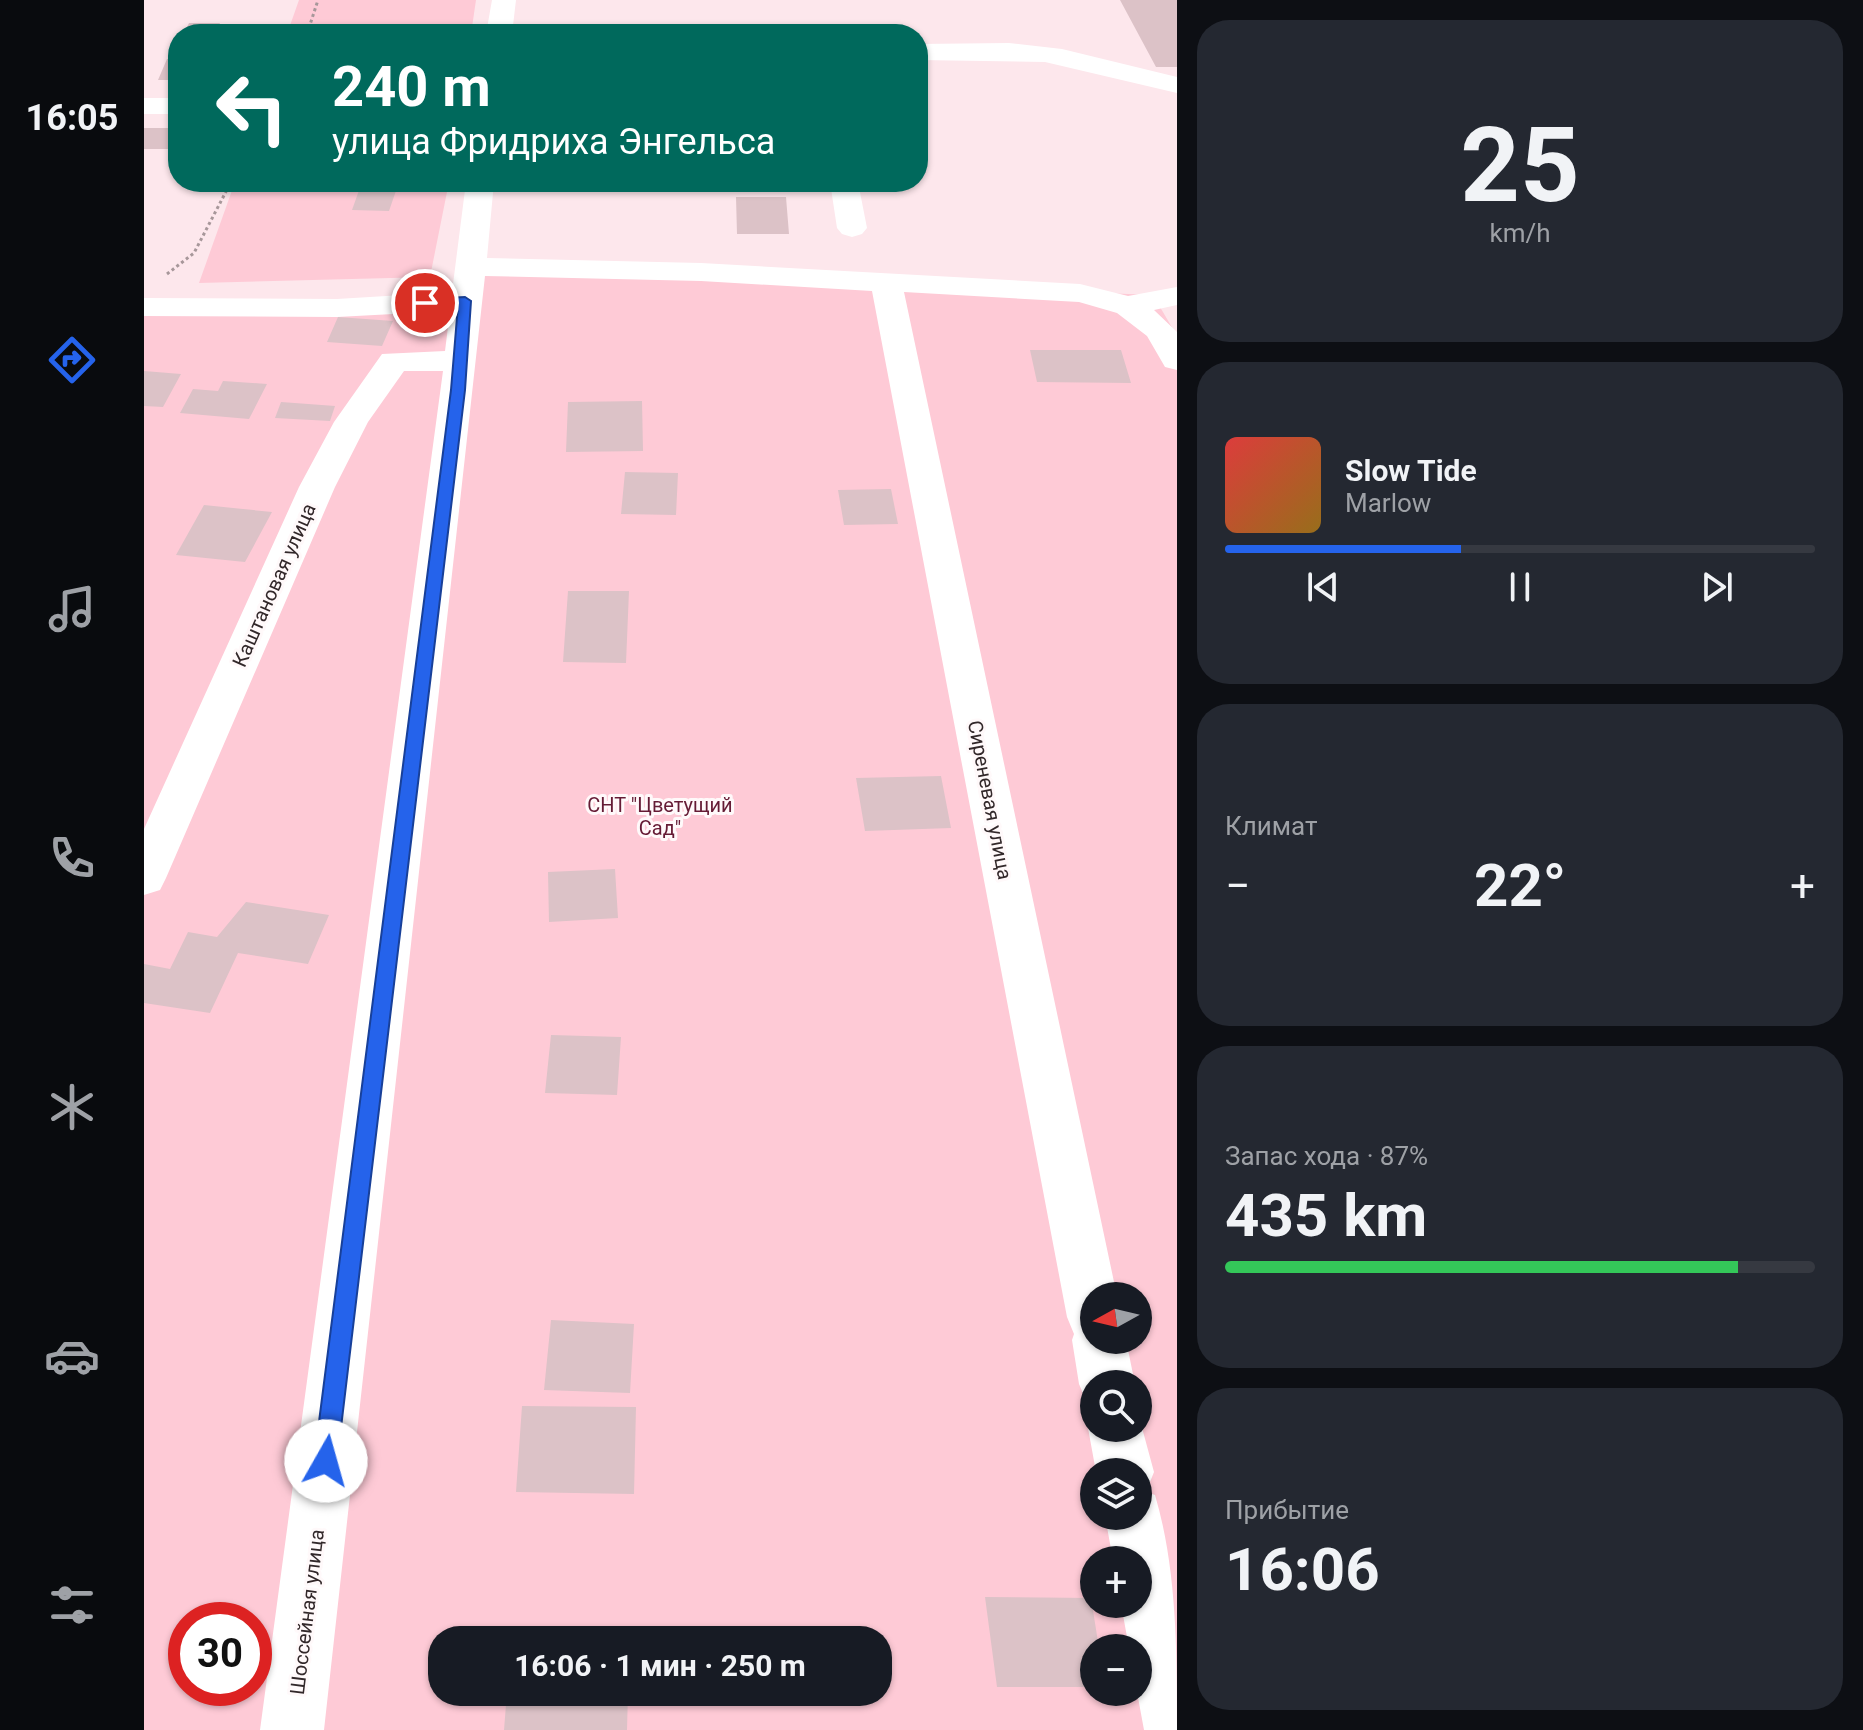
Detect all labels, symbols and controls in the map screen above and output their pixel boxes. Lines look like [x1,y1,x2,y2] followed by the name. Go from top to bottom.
[332,54,491,120] text: 240 m
[200,56,304,160] icon: left
[26,97,118,139] text: 16:05
[1460,105,1580,226] text: 25
[332,121,775,163] text: улица Фридриха Энгельса
[1489,218,1551,248] text: km/h
[391,269,459,337] pin
[403,281,447,325] icon: arrive
[44,332,100,388] icon: directions
[1345,453,1477,488] text: Slow Tide
[1345,488,1431,518] text: Marlow
[227,500,321,670] street label: Каштановая улица
[1301,565,1345,609] icon: previous
[1498,565,1542,609] icon: pause
[1695,565,1739,609] icon: next
[44,581,100,637] icon: music
[963,718,1017,882] street label: Сиреневая улица
[587,793,733,840] park label: СНТ "Цветущий Сад"
[1225,811,1317,841] text: Климат
[44,830,100,886] icon: phone
[1474,850,1566,921] text: 22°
[1225,860,1250,912] text: −
[1790,860,1815,912] text: +
[44,1079,100,1135] icon: climate
[1225,1141,1428,1171] text: Запас хода · 87%
[1225,1180,1427,1251] text: 435 km
[1080,1282,1152,1354] north arrow
[1080,1282,1152,1706] map controls
[44,1328,100,1384] icon: car
[1080,1370,1152,1442] button: search
[284,1419,368,1503] position arrow
[1080,1458,1152,1530] button: layers
[1225,1495,1349,1525] text: Прибытие
[285,1528,329,1696] street label: Шоссейная улица
[1225,1534,1380,1605] text: 16:06
[1080,1546,1152,1618] button: +
[44,1577,100,1633] icon: filters
[168,1602,272,1706] speed limit sign: 30
[1080,1634,1152,1706] button: −
[514,1648,806,1683] text: 16:06 · 1 мин · 250 m

